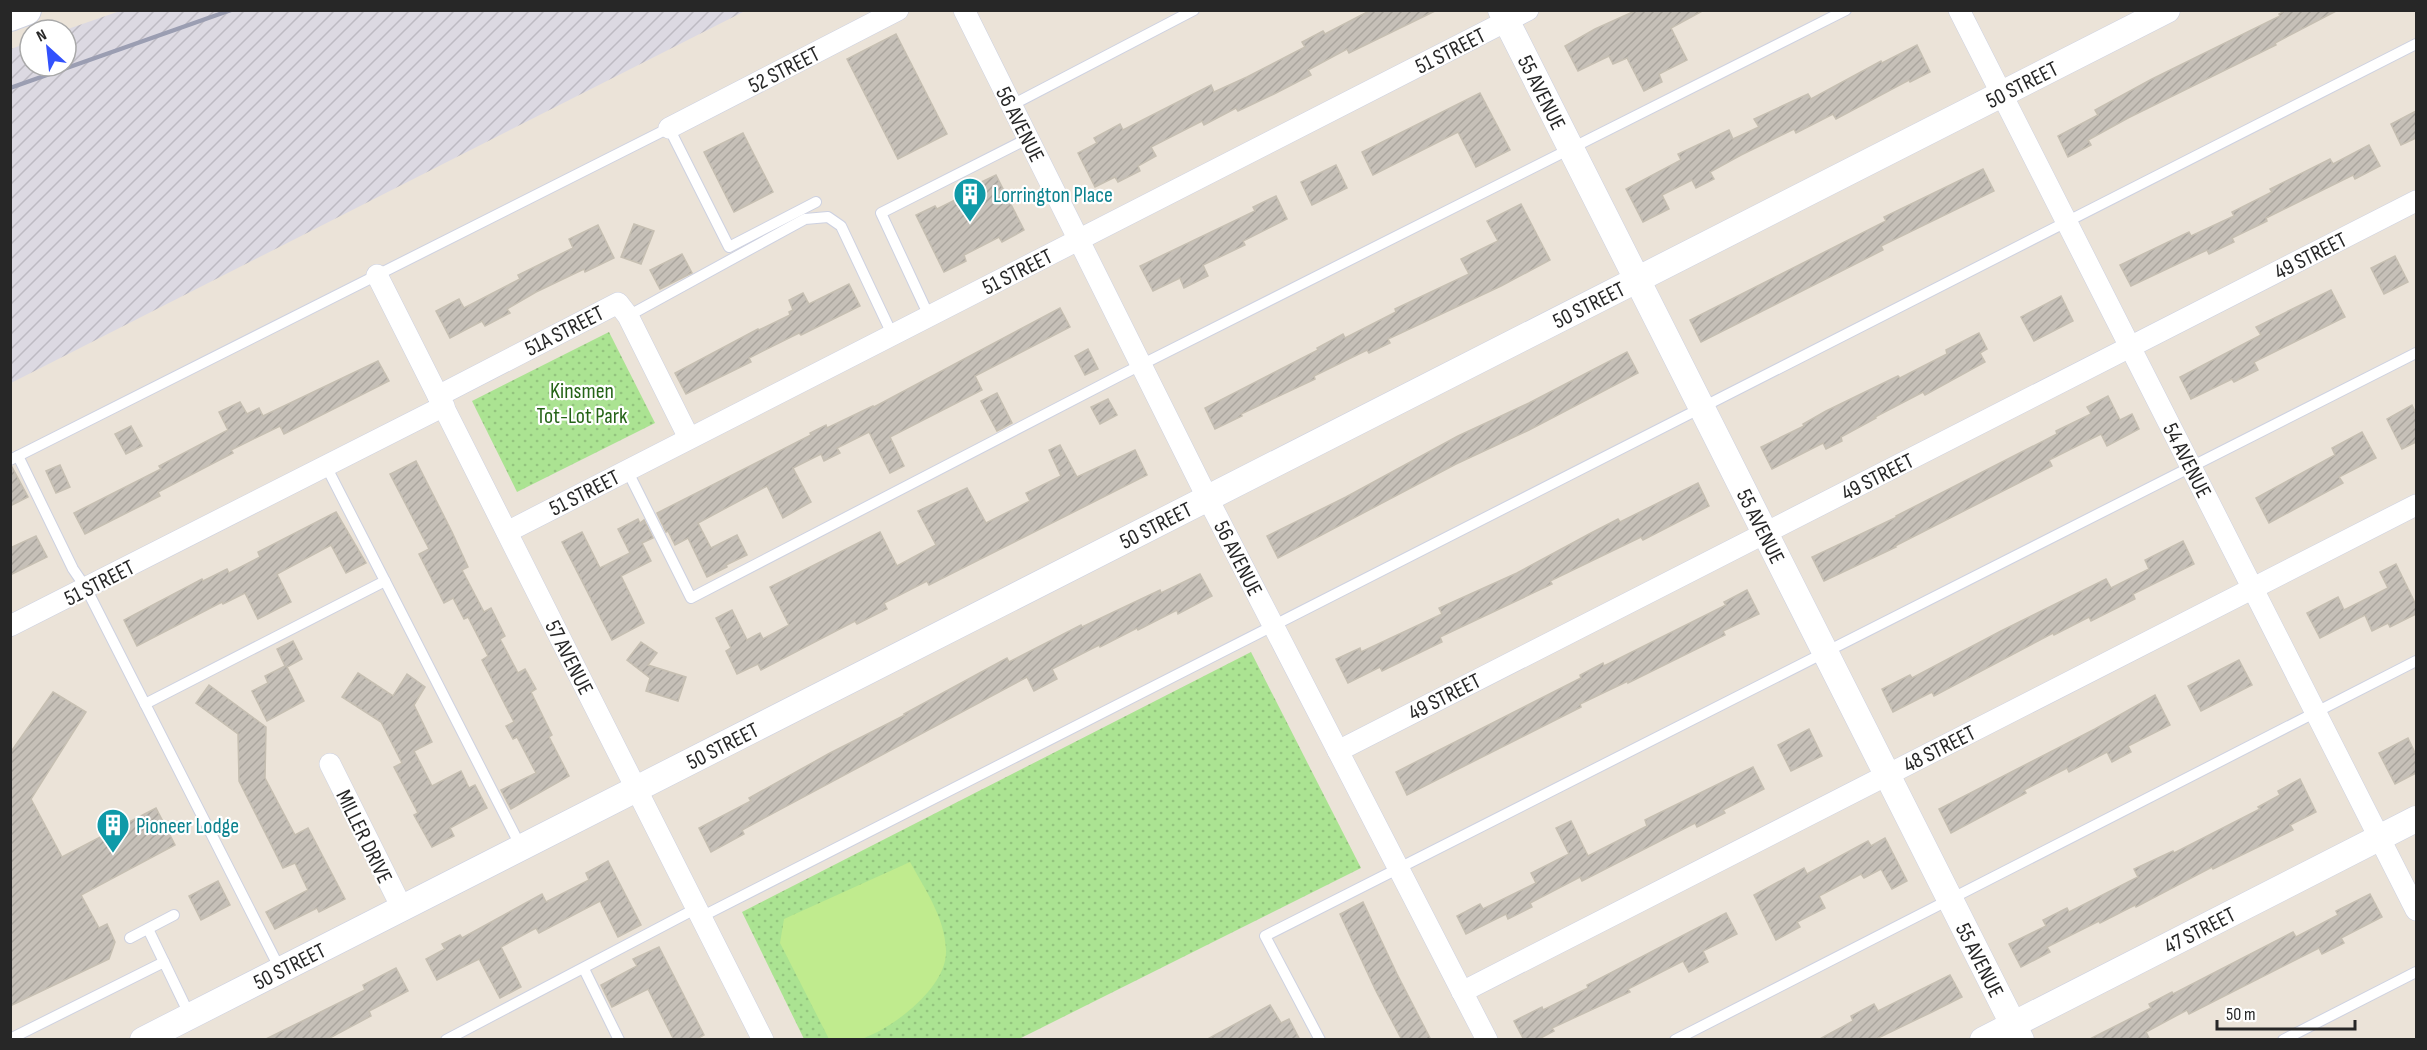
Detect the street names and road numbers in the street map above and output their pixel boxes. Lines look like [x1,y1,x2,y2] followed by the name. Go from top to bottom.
[1411,22,1490,80] street label: 51 STREET
[744,41,825,100] street label: 52 STREET
[1511,51,1571,135] street label: 55 AVENUE
[1982,56,2063,115] street label: 50 STREET
[989,83,1050,167] street label: 56 AVENUE
[2270,227,2352,286] street label: 49 STREET
[978,243,1057,301] street label: 51 STREET
[1549,276,1630,335] street label: 50 STREET
[521,300,609,363] street label: 51A STREET
[2156,419,2217,503] street label: 54 AVENUE
[1837,448,1919,507] street label: 49 STREET
[545,464,624,522] street label: 51 STREET
[1730,485,1790,568] street label: 55 AVENUE
[1115,496,1197,556] street label: 50 STREET
[1207,517,1268,601] street label: 56 AVENUE
[60,554,139,612] street label: 51 STREET
[538,616,599,699] street label: 57 AVENUE
[1404,668,1486,727] street label: 49 STREET
[682,717,764,776] street label: 50 STREET
[1899,720,1981,779] street label: 48 STREET
[329,785,398,888] street label: MILLER DRIVE
[2160,901,2241,960] street label: 47 STREET
[1949,919,2009,1002] street label: 55 AVENUE
[249,937,331,997] street label: 50 STREET

